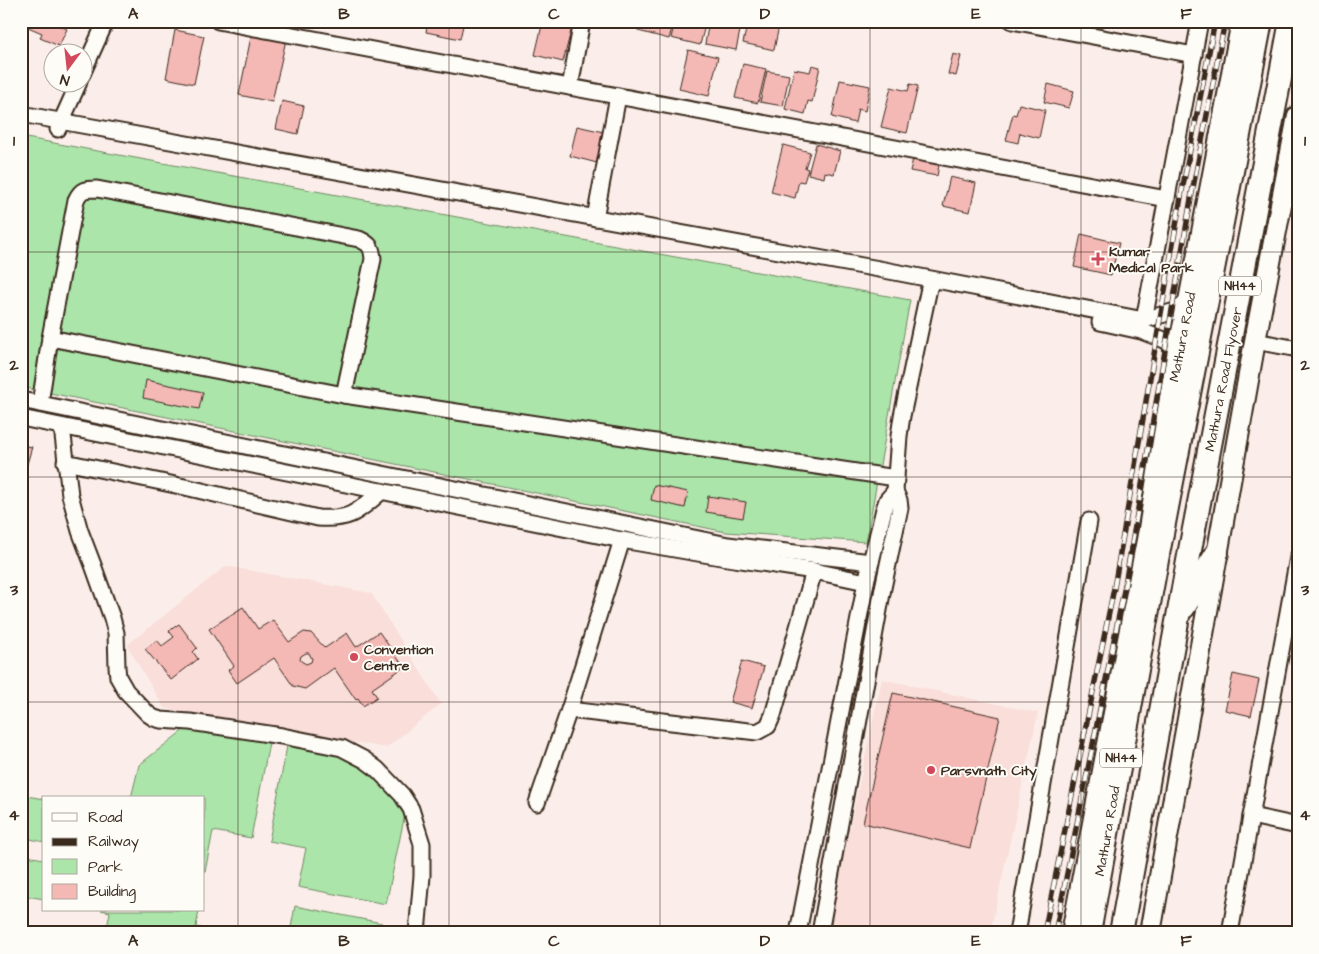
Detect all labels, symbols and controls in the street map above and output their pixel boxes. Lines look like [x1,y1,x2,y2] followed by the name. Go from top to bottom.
[128,3,139,25] text: A
[338,3,350,25] text: B
[548,3,560,25] text: C
[760,3,771,25] text: D
[971,3,981,25] text: E
[1180,3,1192,25] text: F
[42,42,92,92] north arrow
[58,69,72,90] text: N
[13,130,16,152] text: 1
[1304,130,1307,152] text: 1
[1109,242,1194,278] place label: Kumar Medical Park
[1091,252,1105,266] marker: Kumar Medical Park
[1219,276,1261,296] road number: NH44
[1164,291,1201,384] street label: Mathura Road
[1200,305,1248,453] street label: Mathura Road Flyover
[8,354,19,376] text: 2
[1299,354,1310,376] text: 2
[9,579,19,601] text: 3
[1300,579,1310,601] text: 3
[364,640,433,676] place label: Convention Centre
[348,651,360,663] marker: Convention Centre
[1100,748,1142,768] road number: NH44
[941,761,1037,781] place label: Parsvnath City
[925,764,937,776] marker: Parsvnath City
[1090,785,1126,878] street label: Mathura Road
[42,796,205,912] legend
[9,804,20,826] text: 4
[1300,804,1311,826] text: 4
[88,807,123,828] text: Road
[88,831,139,853] text: Railway
[88,857,123,878] text: Park
[88,881,136,903] text: Building
[128,930,139,952] text: A
[338,930,350,952] text: B
[548,930,560,952] text: C
[760,930,771,952] text: D
[971,930,981,952] text: E
[1180,930,1192,952] text: F

